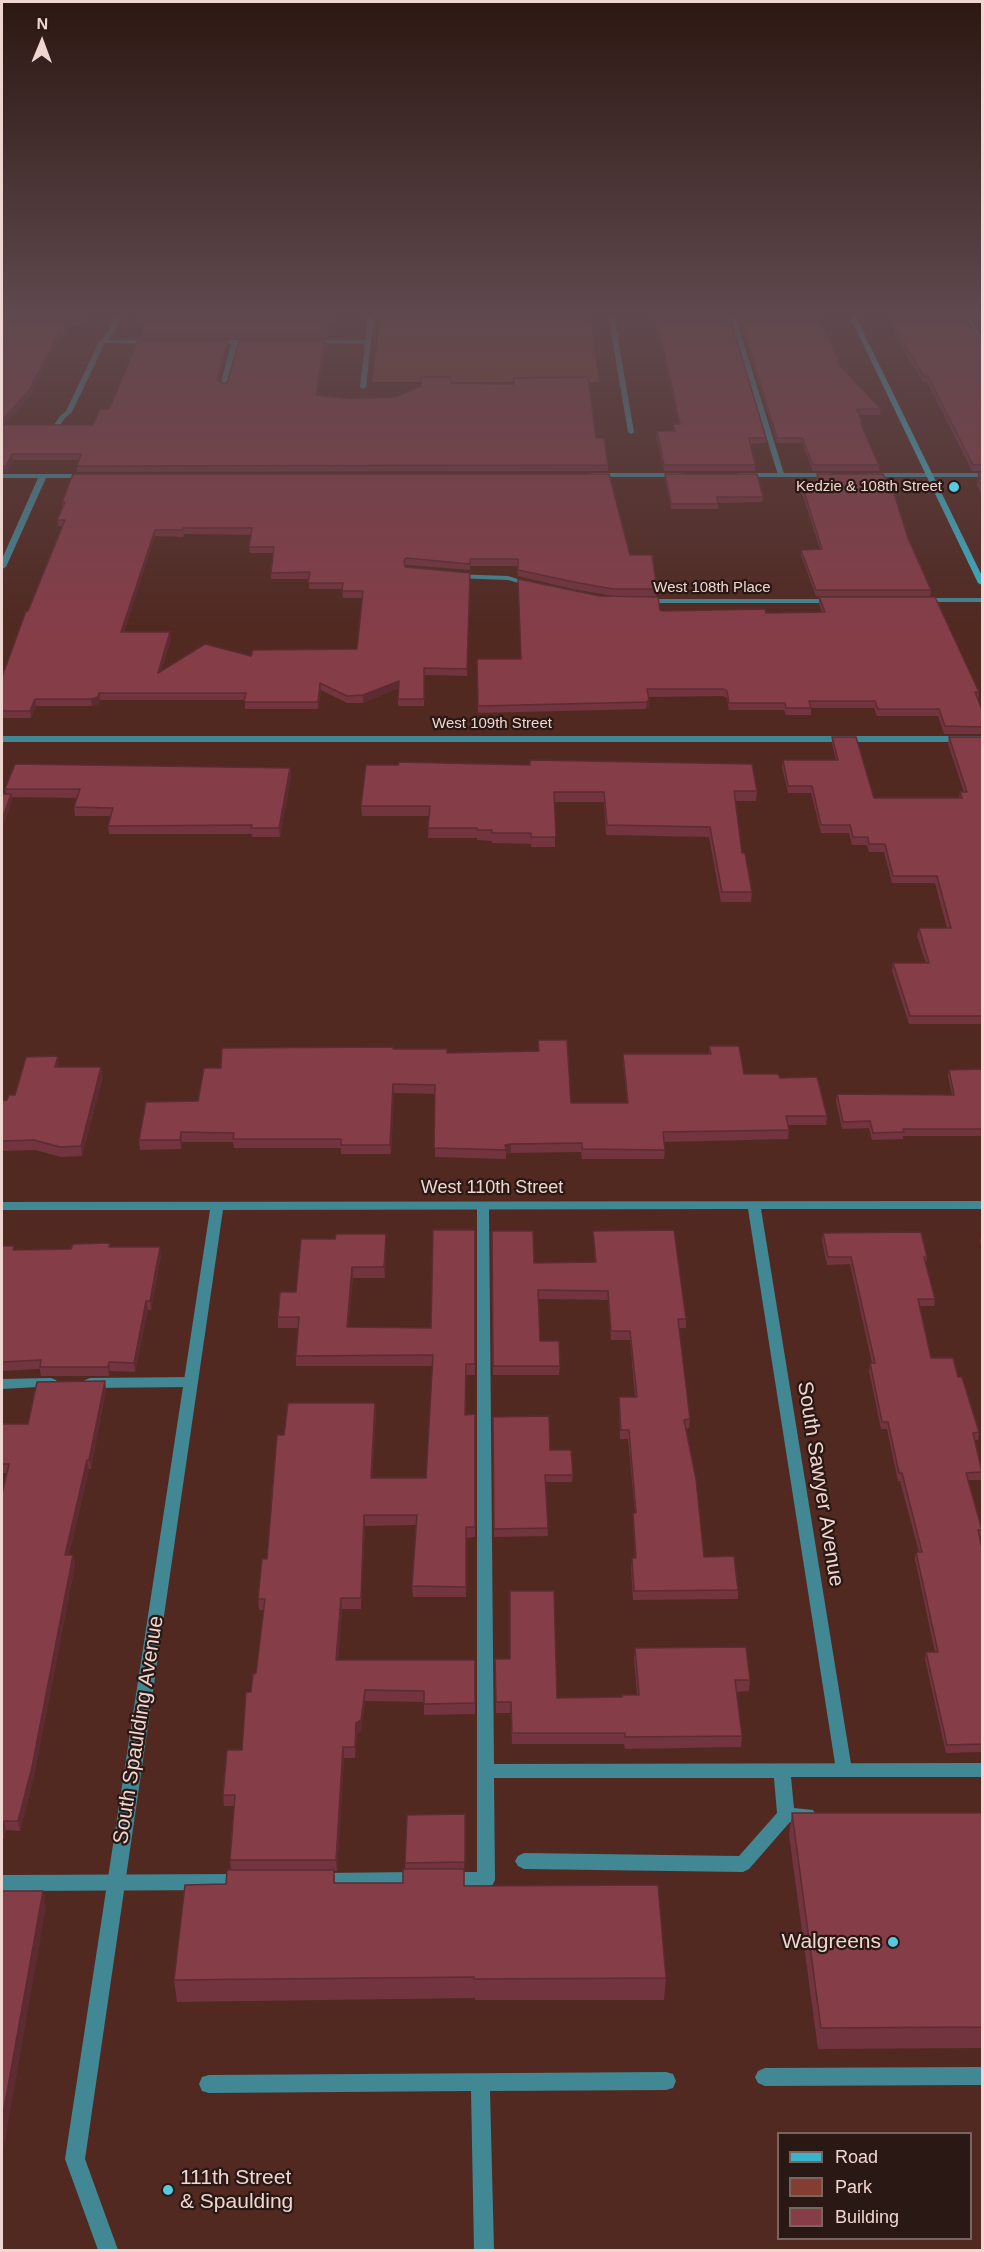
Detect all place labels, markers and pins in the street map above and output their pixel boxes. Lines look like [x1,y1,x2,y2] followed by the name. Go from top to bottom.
[796,478,942,496] place label: Kedzie & 108th Street
[947,480,961,494] marker: Kedzie & 108th Street
[781,1929,881,1955] place label: Walgreens
[886,1935,900,1949] marker: Walgreens
[180,2165,293,2215] place label: 111th Street & Spaulding
[161,2183,175,2197] marker: 111th Street & Spaulding

